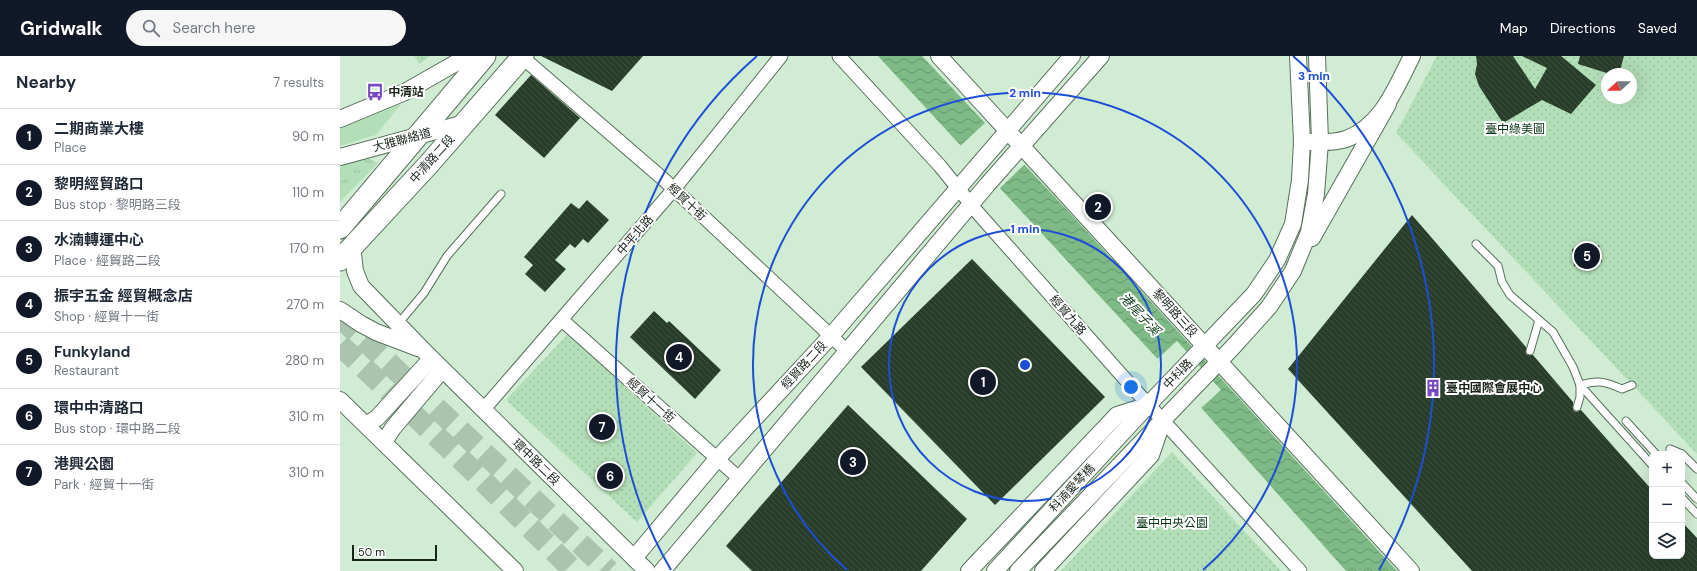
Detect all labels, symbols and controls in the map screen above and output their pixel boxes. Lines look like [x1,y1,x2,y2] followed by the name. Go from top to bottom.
[126,10,406,46] search box
[20,16,102,41] text: Gridwalk
[140,17,162,39] icon: search
[172,18,255,38] text: Search here
[1500,19,1528,37] text: Map
[1550,19,1616,37] text: Directions
[1638,19,1677,37] text: Saved
[1298,68,1330,84] text: 3 min
[1601,68,1637,104] north arrow
[16,71,76,93] text: Nearby
[273,74,324,91] text: 7 results
[365,82,385,102] bus stop icon: 中清站
[388,84,424,100] place label: 中清站
[1009,85,1041,101] text: 2 min
[54,119,144,139] text: 二期商業大樓
[1485,121,1545,137] park label: 臺中綠美圖
[371,125,433,155] street label: 大雅聯絡道
[27,128,31,145] text: 1
[292,128,324,145] text: 90 m
[406,131,458,187] street label: 中清路二段
[54,139,86,156] text: Place
[54,174,144,194] text: 黎明經貿路口
[664,180,710,224] street label: 經貿十街
[25,184,33,201] text: 2
[292,184,324,201] text: 110 m
[1085,192,1111,222] pin: 2
[54,196,181,213] text: Bus stop · 黎明路三段
[613,212,657,258] street label: 中平北路
[1010,221,1040,237] text: 1 min
[54,230,144,250] text: 水湳轉運中心
[25,240,33,257] text: 3
[289,240,324,257] text: 170 m
[1574,241,1600,271] pin: 5
[54,252,161,269] text: Place · 經貿路二段
[1149,285,1201,341] street label: 黎明路三段
[54,286,193,306] text: 振宇五金 經貿概念店
[1116,289,1165,340] water label: 港尾子溪
[1046,292,1090,338] street label: 經貿九路
[25,296,33,313] text: 4
[286,296,324,313] text: 270 m
[54,308,159,325] text: Shop · 經貿十一街
[778,338,830,392] street label: 經貿路二段
[54,342,130,362] text: Funkyland
[666,342,692,372] pin: 4
[25,352,33,369] text: 5
[285,352,324,369] text: 280 m
[1160,355,1196,393] street label: 中科路
[1018,358,1032,372] centre of rings
[54,362,119,379] text: Restaurant
[970,367,996,397] pin: 1
[623,374,679,426] street label: 經貿十一街
[1121,377,1141,397] your location
[1423,378,1443,398] building icon: 臺中國際會展中心
[1446,380,1542,396] place label: 臺中國際會展中心
[54,398,144,418] text: 環中中清路口
[25,408,33,425] text: 6
[289,408,324,425] text: 310 m
[589,412,615,442] pin: 7
[54,420,181,437] text: Bus stop · 環中路二段
[509,435,563,489] street label: 環中路二段
[840,447,866,477] pin: 3
[1649,451,1685,559] map controls
[1649,451,1685,487] button: +
[54,454,114,474] text: 港興公園
[597,461,623,491] pin: 6
[1046,461,1098,515] street label: 科湳愛琴橋
[26,464,32,481] text: 7
[289,464,324,481] text: 310 m
[54,476,154,493] text: Park · 經貿十一街
[1649,487,1685,523] button: −
[1136,515,1208,531] park label: 臺中中央公園
[1649,523,1685,559] button: layers
[352,543,437,562] scale bar
[358,545,385,559] text: 50 m

